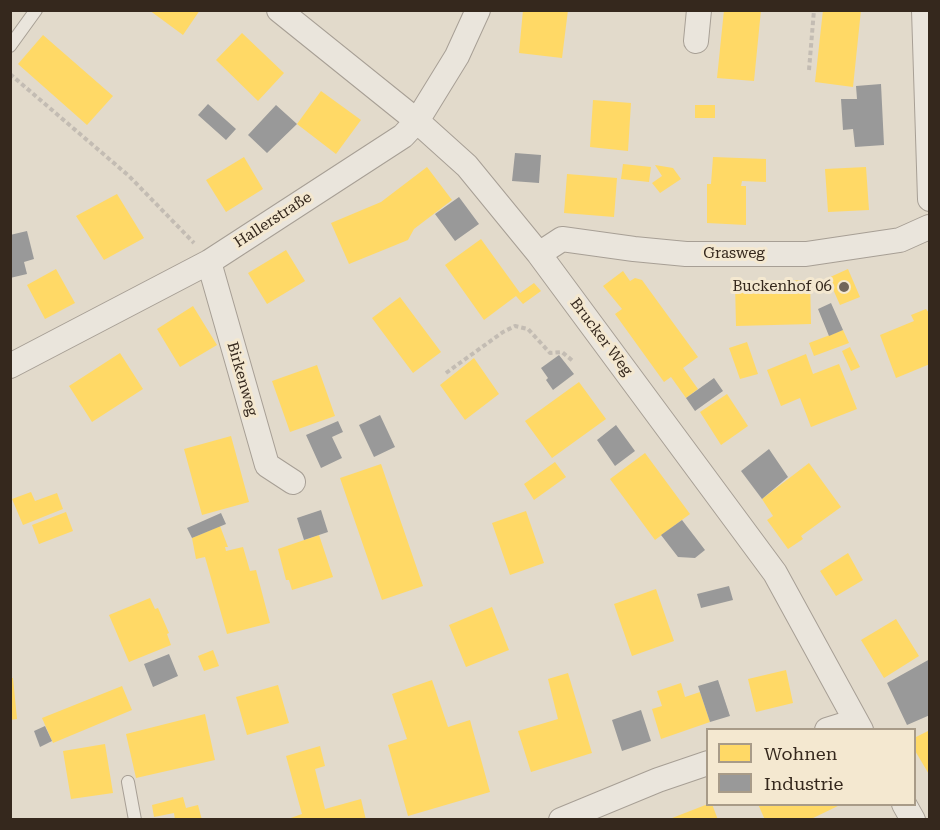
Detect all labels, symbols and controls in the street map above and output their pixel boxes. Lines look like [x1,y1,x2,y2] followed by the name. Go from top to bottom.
[231,188,315,252] street label: Hallerstraße
[703,245,765,263] street label: Grasweg
[732,278,832,296] place label: Buckenhof 06
[837,280,851,294] marker: Buckenhof 06
[566,295,636,379] street label: Brucker Weg
[223,340,261,418] street label: Birkenweg
[706,728,916,806] legend
[764,743,837,764] text: Wohnen
[764,773,843,794] text: Industrie

